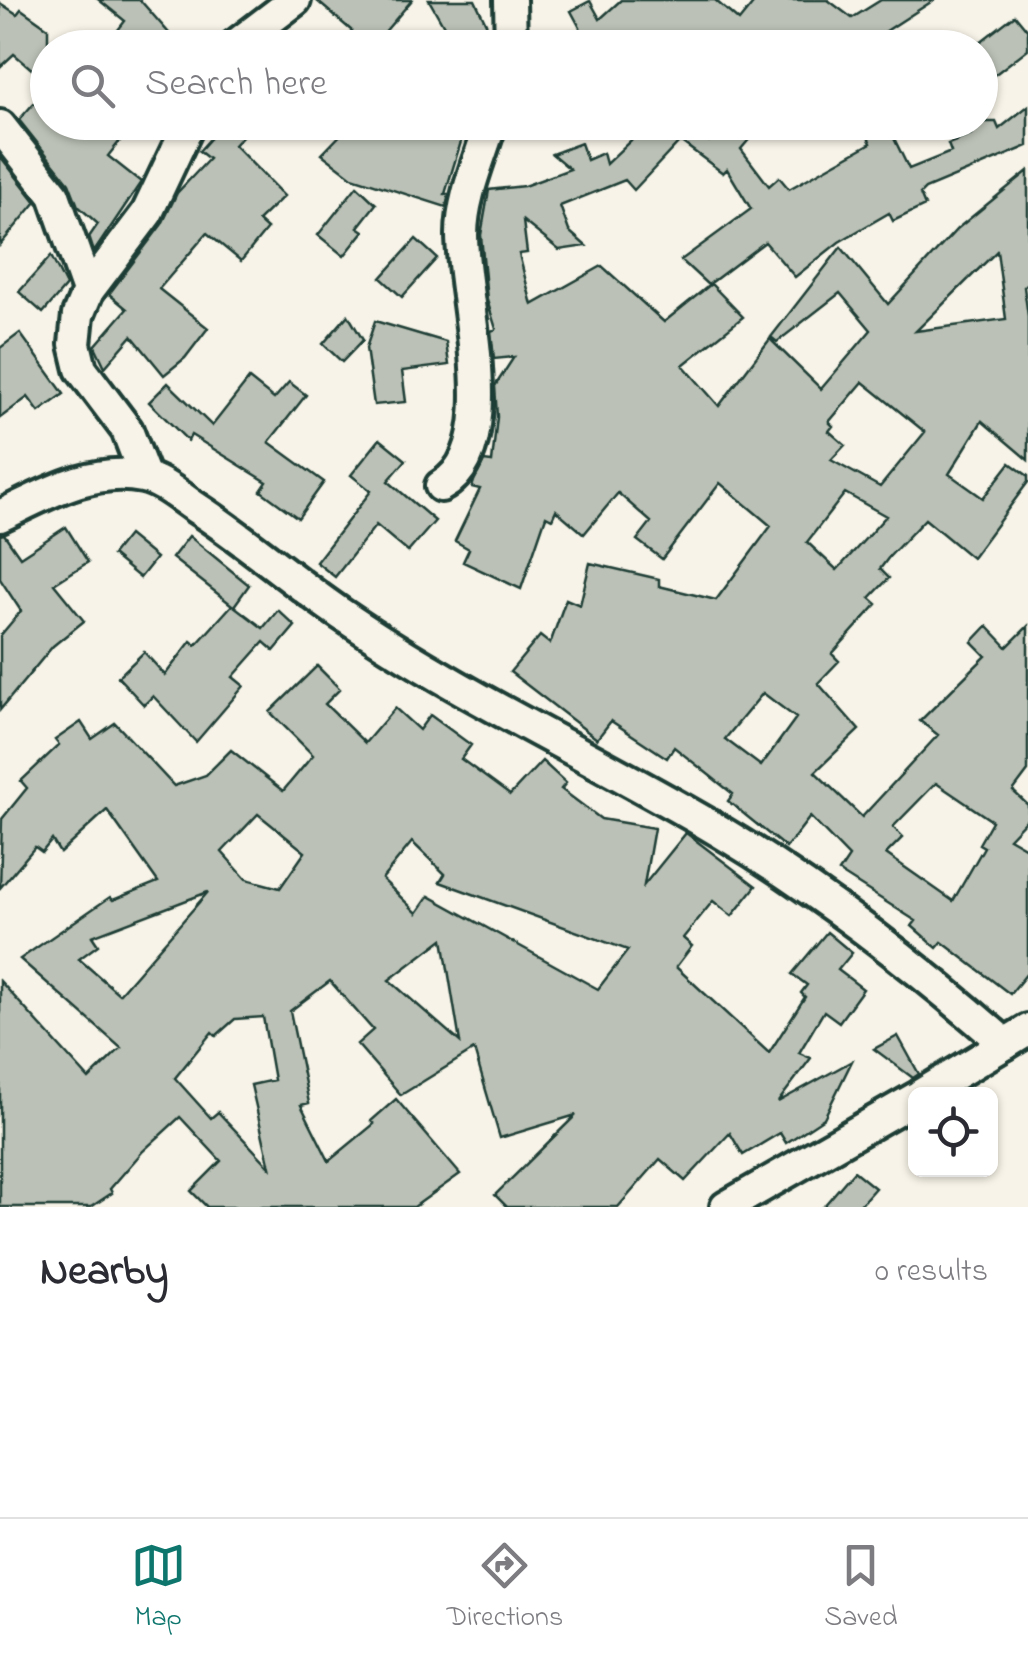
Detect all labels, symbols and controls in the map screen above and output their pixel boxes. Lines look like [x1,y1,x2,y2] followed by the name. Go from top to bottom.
[30,30,998,140] search box
[145,57,327,113] text: Search here
[65,58,120,113] icon: search
[908,1087,998,1177] map controls
[908,1087,998,1177] button: locate
[40,1242,168,1303] text: Nearby
[875,1249,988,1296] text: 0 results
[131,1538,186,1639] tab: Map
[447,1538,563,1639] tab: Directions
[824,1538,897,1639] tab: Saved

